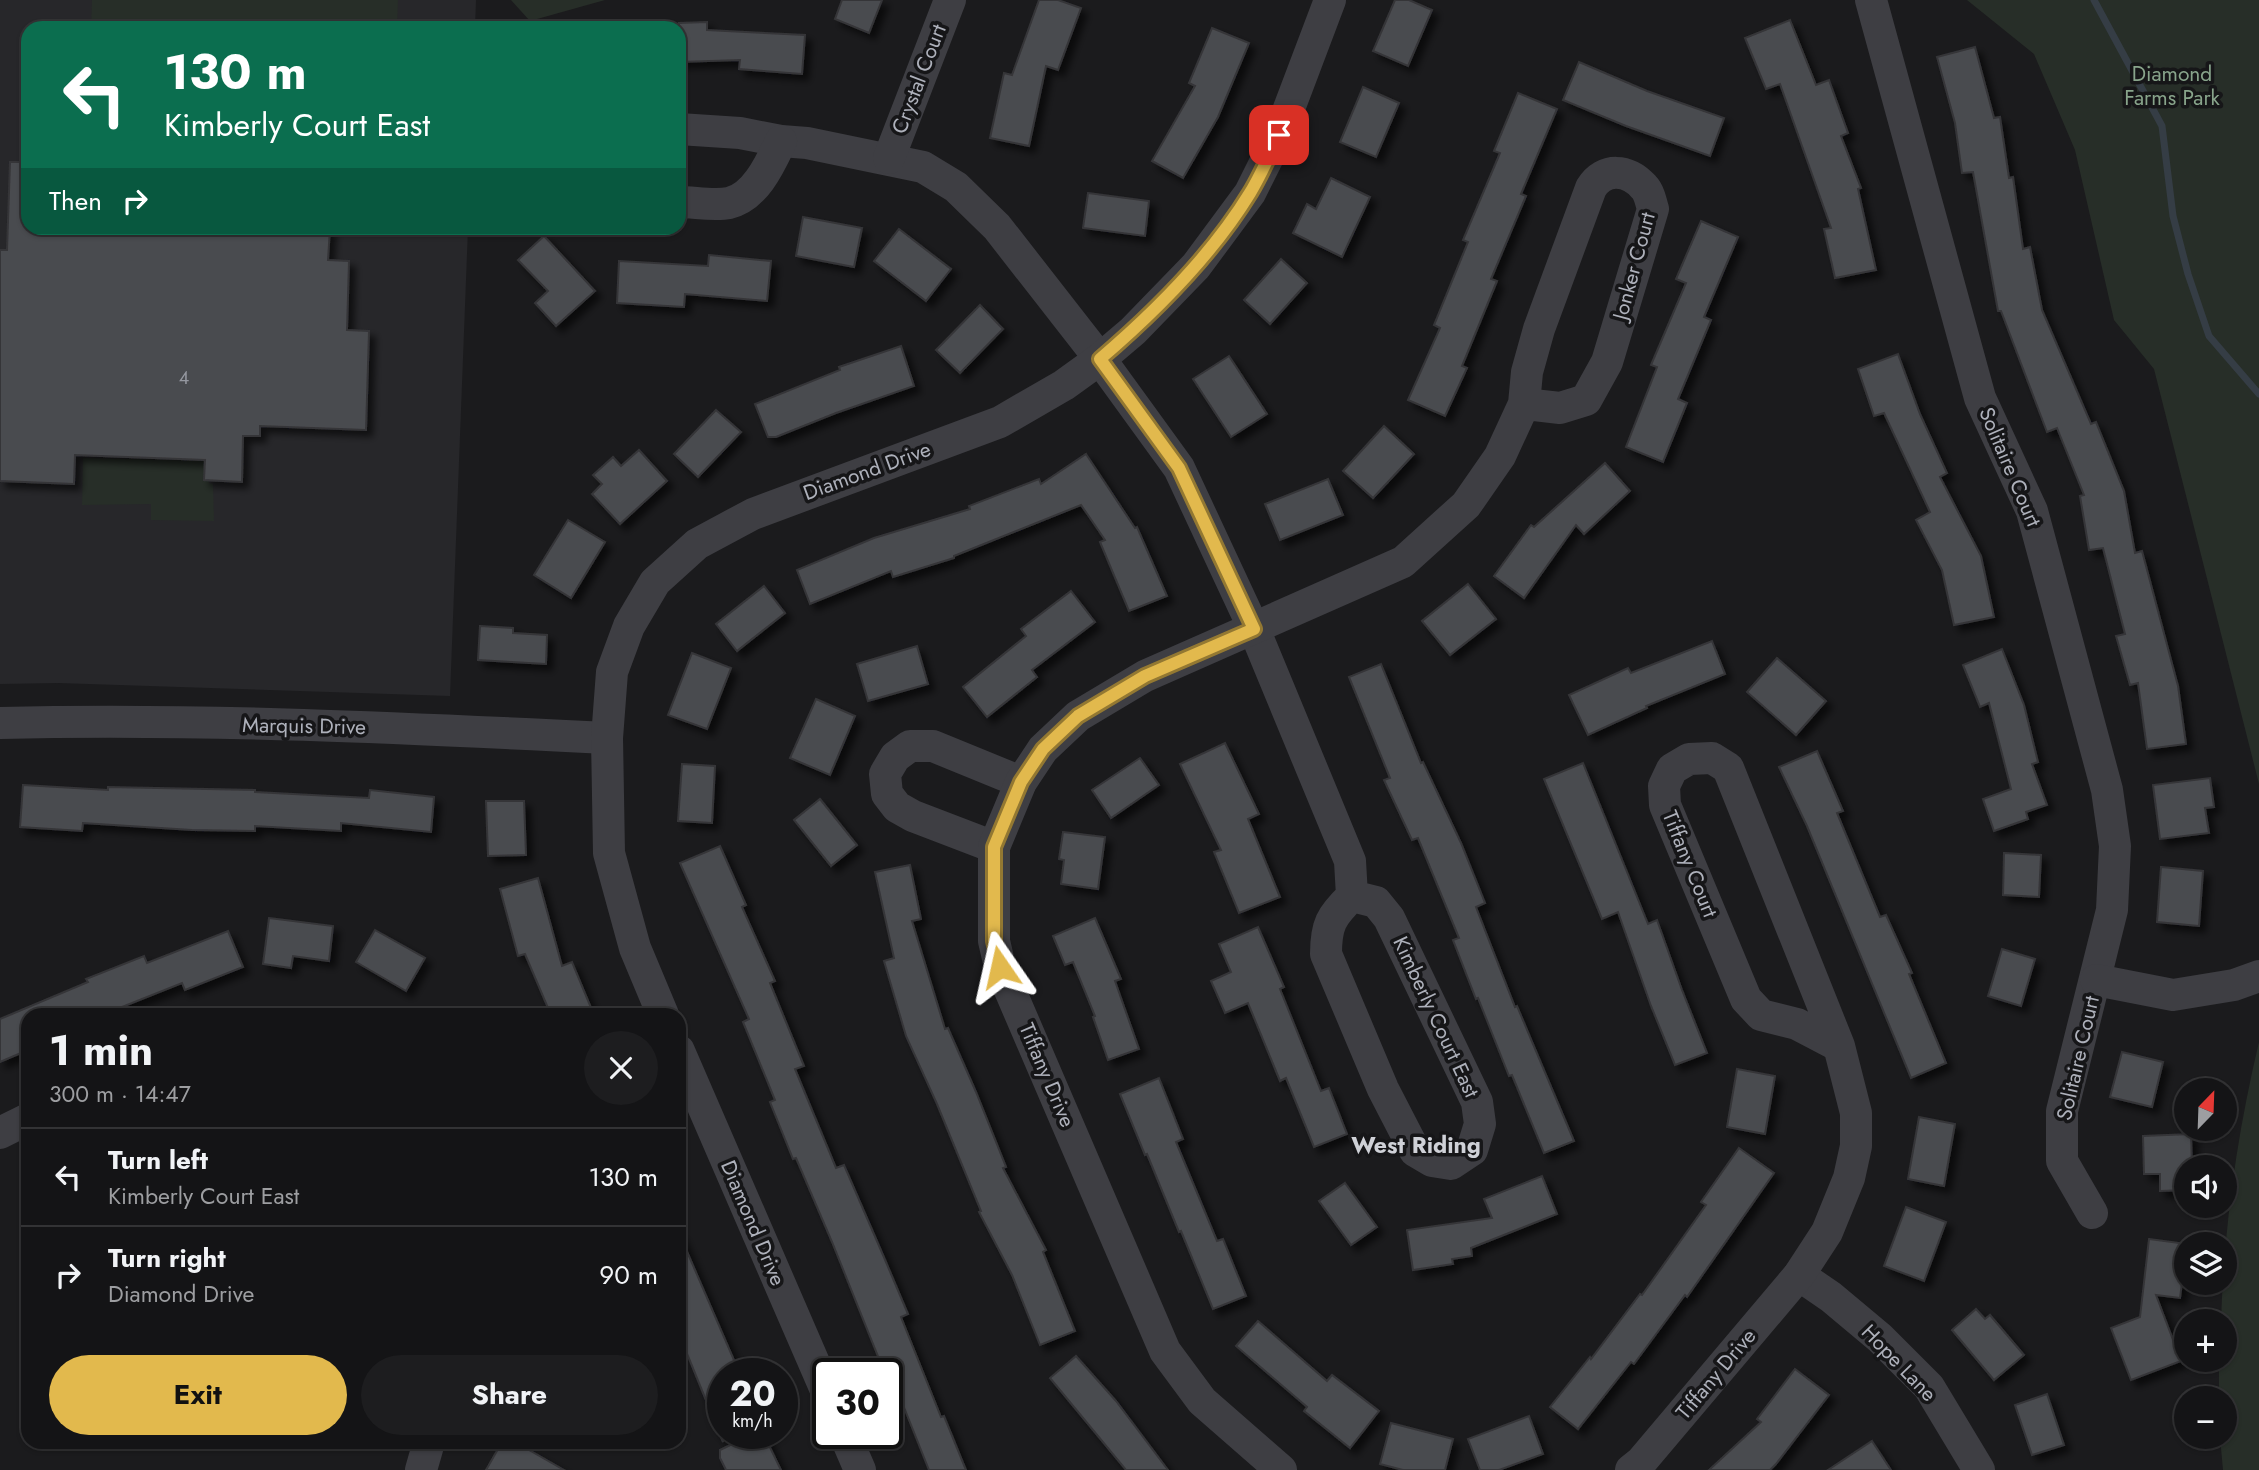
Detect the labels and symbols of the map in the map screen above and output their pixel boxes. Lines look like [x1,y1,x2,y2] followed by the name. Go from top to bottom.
[884,20,954,138] street label: Crystal Court
[2124,59,2221,113] park label: Diamond Farms Park
[1249,105,1309,165] pin
[1605,209,1663,326] street label: Jonker Court
[179,365,189,391] house number: 4
[1971,403,2049,531] street label: Solitaire Court
[799,434,935,508] street label: Diamond Drive
[242,710,366,742] street label: Marquis Drive
[1655,806,1725,922] street label: Tiffany Court
[963,930,1037,1004] position arrow
[1386,932,1486,1102] street label: Kimberly Court East
[2049,993,2107,1123] street label: Solitaire Court
[1012,1018,1082,1132] street label: Tiffany Drive
[2174,1078,2236,1141] north arrow
[1351,1128,1481,1162] district label: West Riding
[713,1156,793,1291] street label: Diamond Drive
[1855,1318,1944,1408] street label: Hope Lane
[1669,1322,1763,1426] street label: Tiffany Drive
[812,1358,903,1449] speed limit sign: 30

